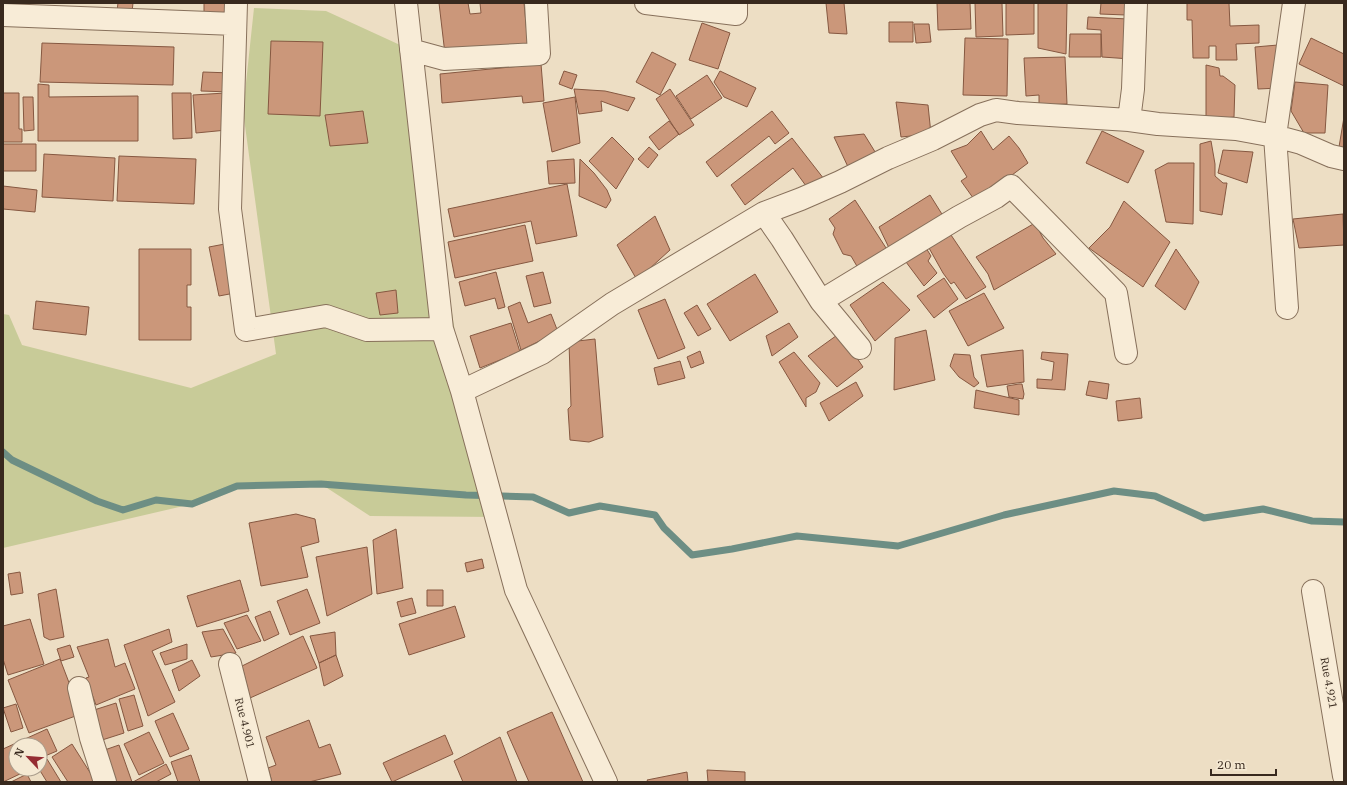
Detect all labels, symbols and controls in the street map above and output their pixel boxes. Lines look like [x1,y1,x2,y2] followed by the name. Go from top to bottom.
[1318,656,1340,710] street label: Rue 4.921
[232,696,258,750] street label: Rue 4.901
[8,737,48,777] north arrow
[11,745,27,760] text: N
[1211,751,1276,777] scale bar
[1217,757,1246,772] text: 20 m

